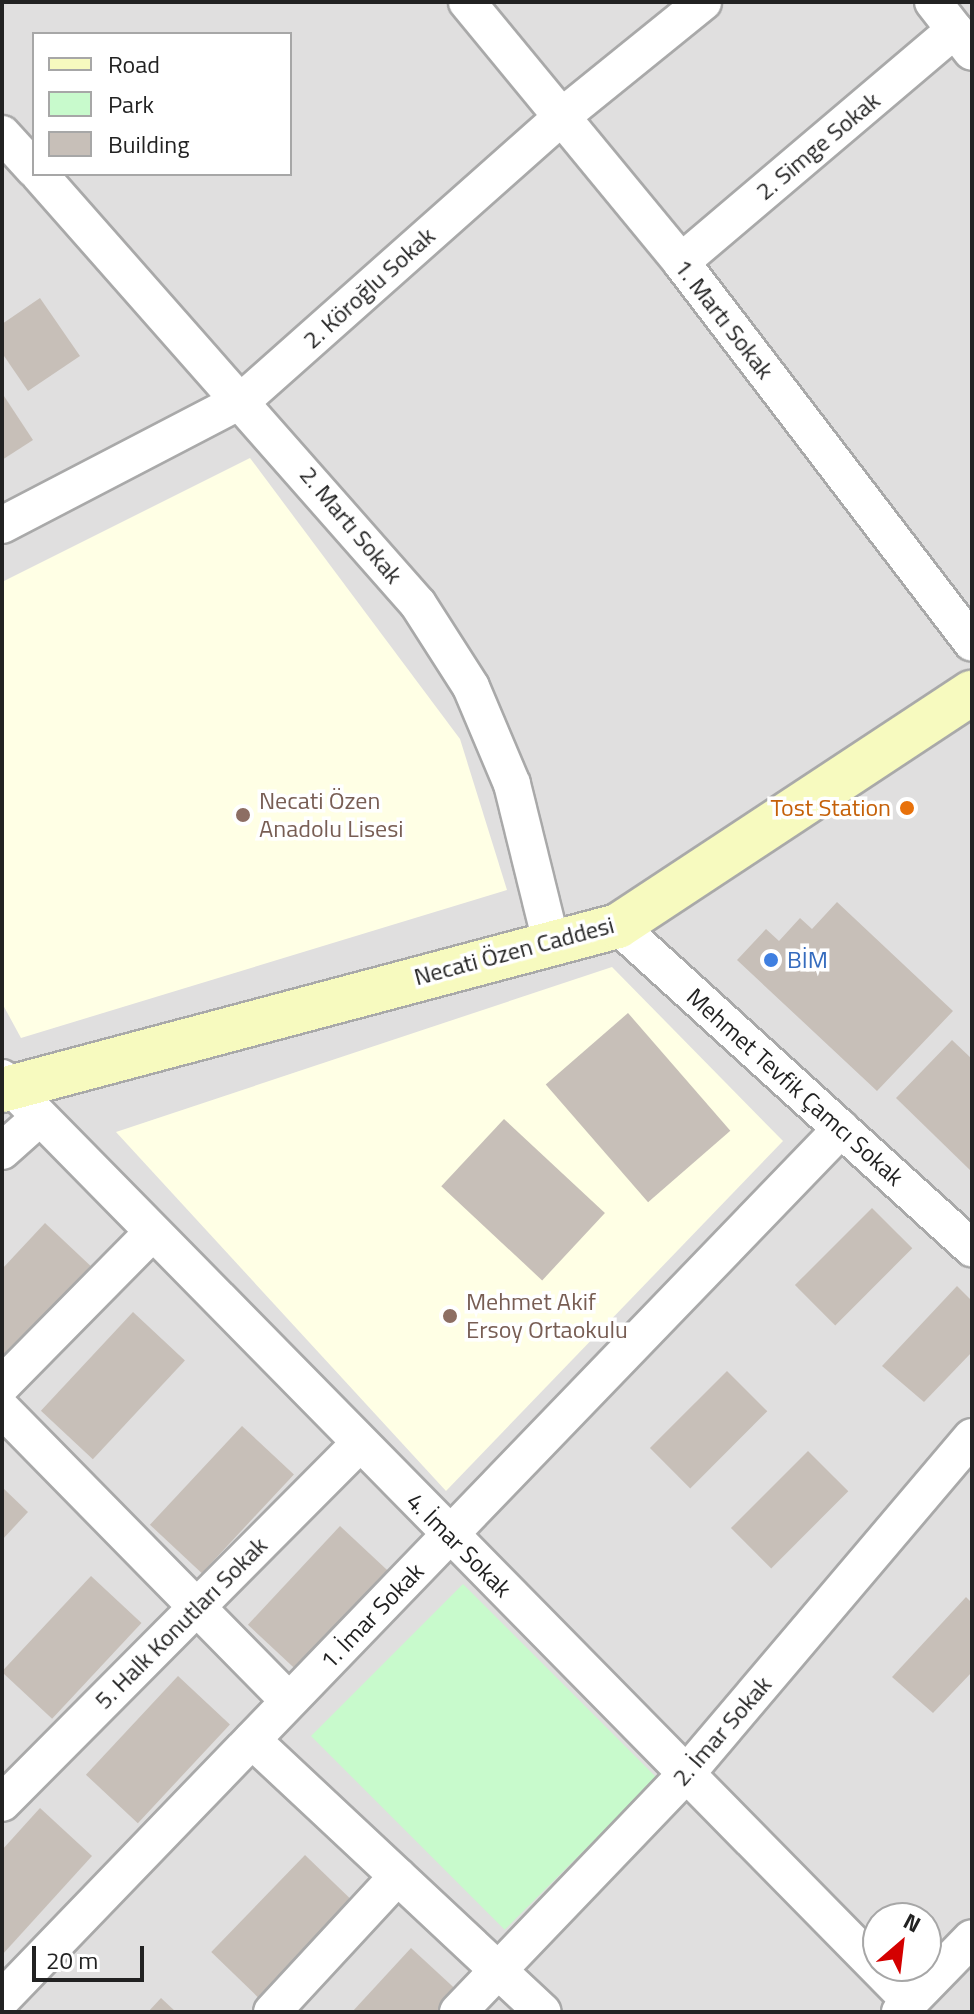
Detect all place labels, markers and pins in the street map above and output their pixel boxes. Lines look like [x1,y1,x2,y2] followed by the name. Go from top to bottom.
[259,787,404,843] place label: Necati Özen Anadolu Lisesi
[771,794,891,822] place label: Tost Station
[898,799,916,817] marker: Tost Station
[234,806,252,824] marker: Necati Özen Anadolu Lisesi
[787,946,828,974] place label: BİM
[762,951,780,969] marker: BİM
[466,1288,628,1344] place label: Mehmet Akif Ersoy Ortaokulu
[441,1307,459,1325] marker: Mehmet Akif Ersoy Ortaokulu

